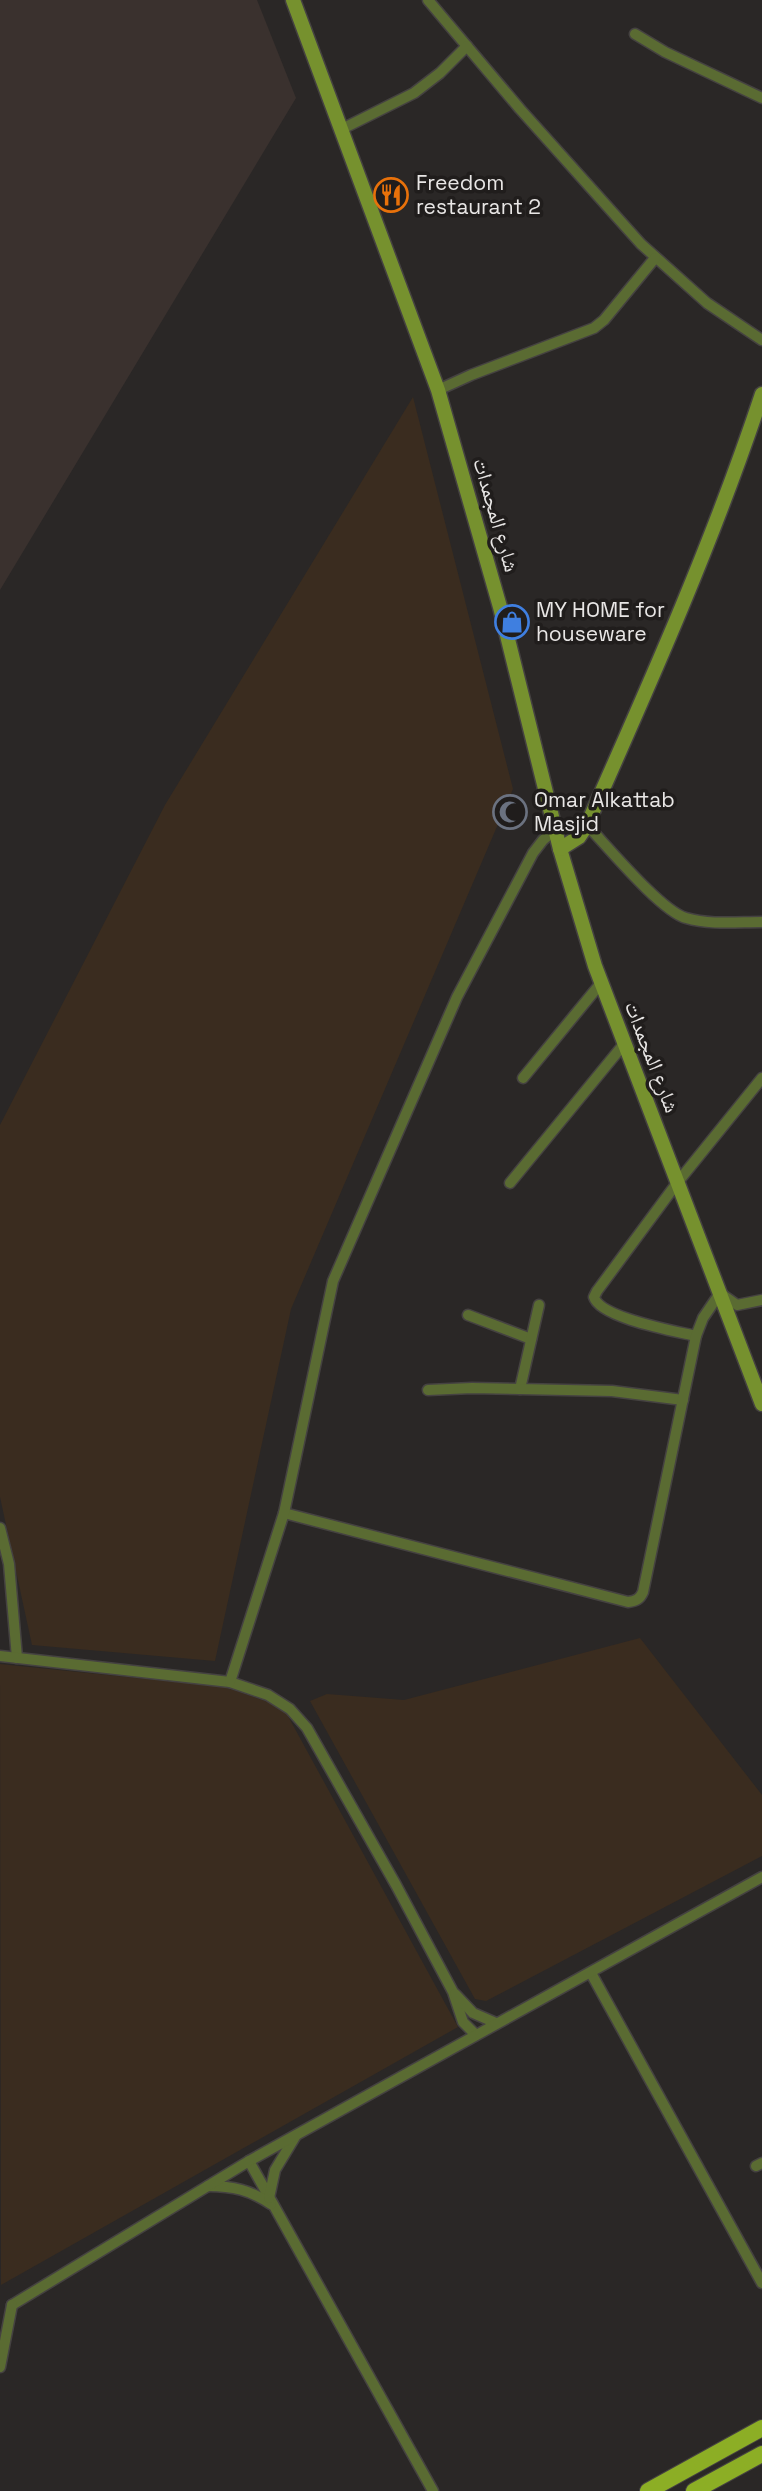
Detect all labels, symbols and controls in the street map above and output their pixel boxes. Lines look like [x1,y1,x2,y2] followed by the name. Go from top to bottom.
[416,169,541,220] place label: Freedom restaurant 2
[372,176,410,214] restaurant icon: Freedom restaurant 2
[467,455,526,575] street label: شارع المجمدات
[536,596,665,647] place label: MY HOME for houseware
[493,603,531,641] shop icon: MY HOME for houseware
[534,786,675,837] place label: Omar Alkattab Masjid
[491,793,529,831] mosque icon: Omar Alkattab Masjid
[619,997,686,1116] street label: شارع المجمدات

